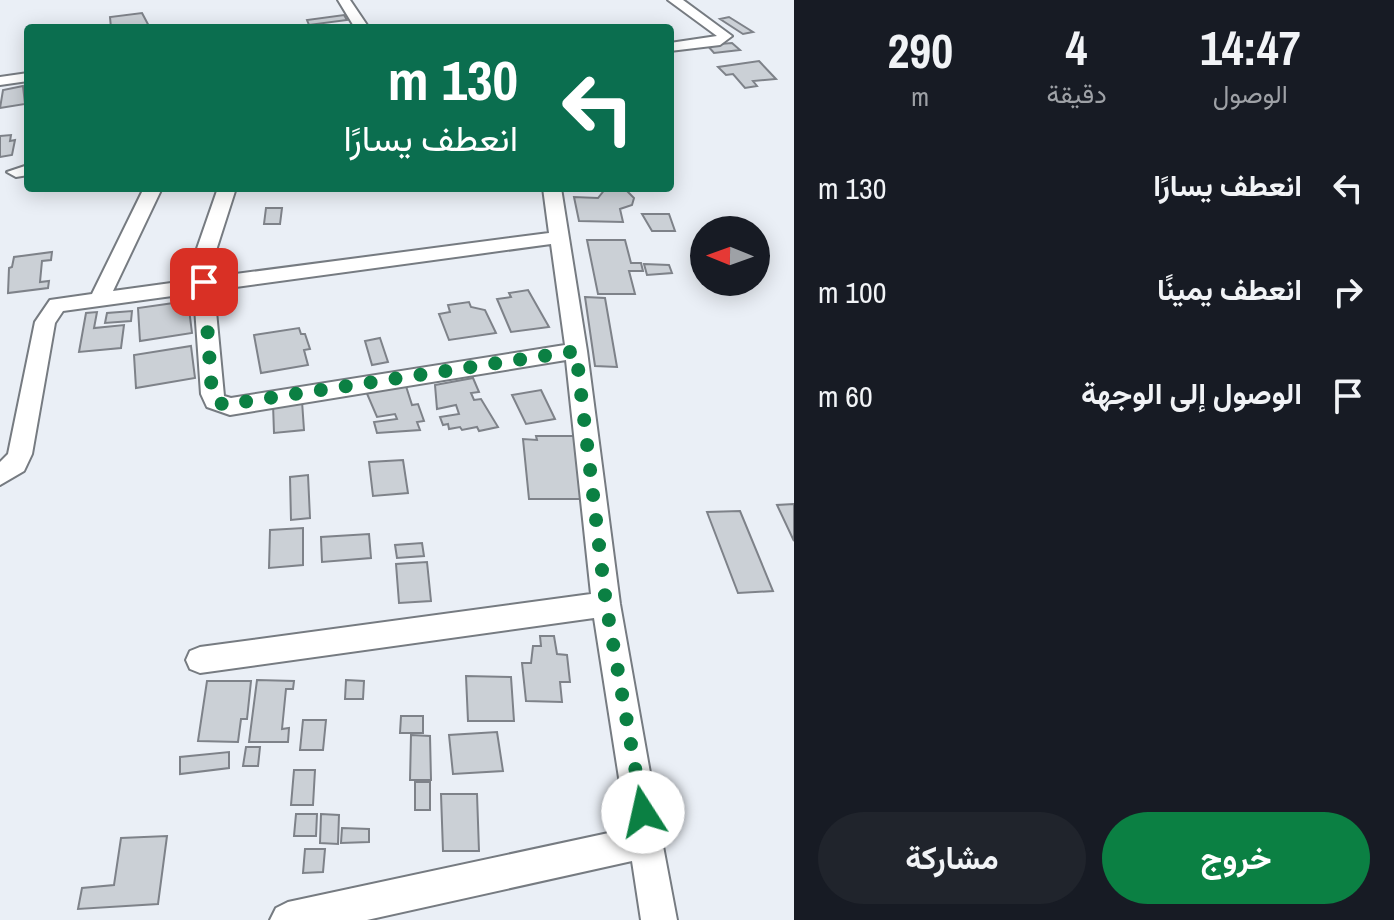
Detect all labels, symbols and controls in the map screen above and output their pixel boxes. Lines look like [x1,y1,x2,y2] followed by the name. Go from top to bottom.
[1066,15,1087,80] text: 4
[1200,15,1301,80] text: 14:47
[887,18,953,83] text: 290
[388,42,518,117] text: 130 m
[546,56,650,160] icon: left
[1046,76,1107,111] text: دقيقة
[1213,76,1288,111] text: الوصول
[911,79,929,114] text: m
[344,114,518,162] text: انعطف يسارًا
[1153,165,1302,205] text: انعطف يسارًا
[1326,166,1370,210] icon: left
[818,168,886,208] text: 130 m
[690,216,770,296] north arrow
[690,216,770,296] map controls
[170,248,238,316] pin
[182,260,226,304] icon: arrive
[1157,269,1302,309] text: انعطف يمينًا
[1326,270,1370,314] icon: right
[818,272,886,312] text: 100 m
[1081,373,1302,413] text: الوصول إلى الوجهة
[1326,374,1370,418] icon: arrive
[818,376,873,416] text: 60 m
[601,770,685,854] position arrow
[818,812,1086,904] button: مشاركة
[1102,812,1370,904] button: خروج

